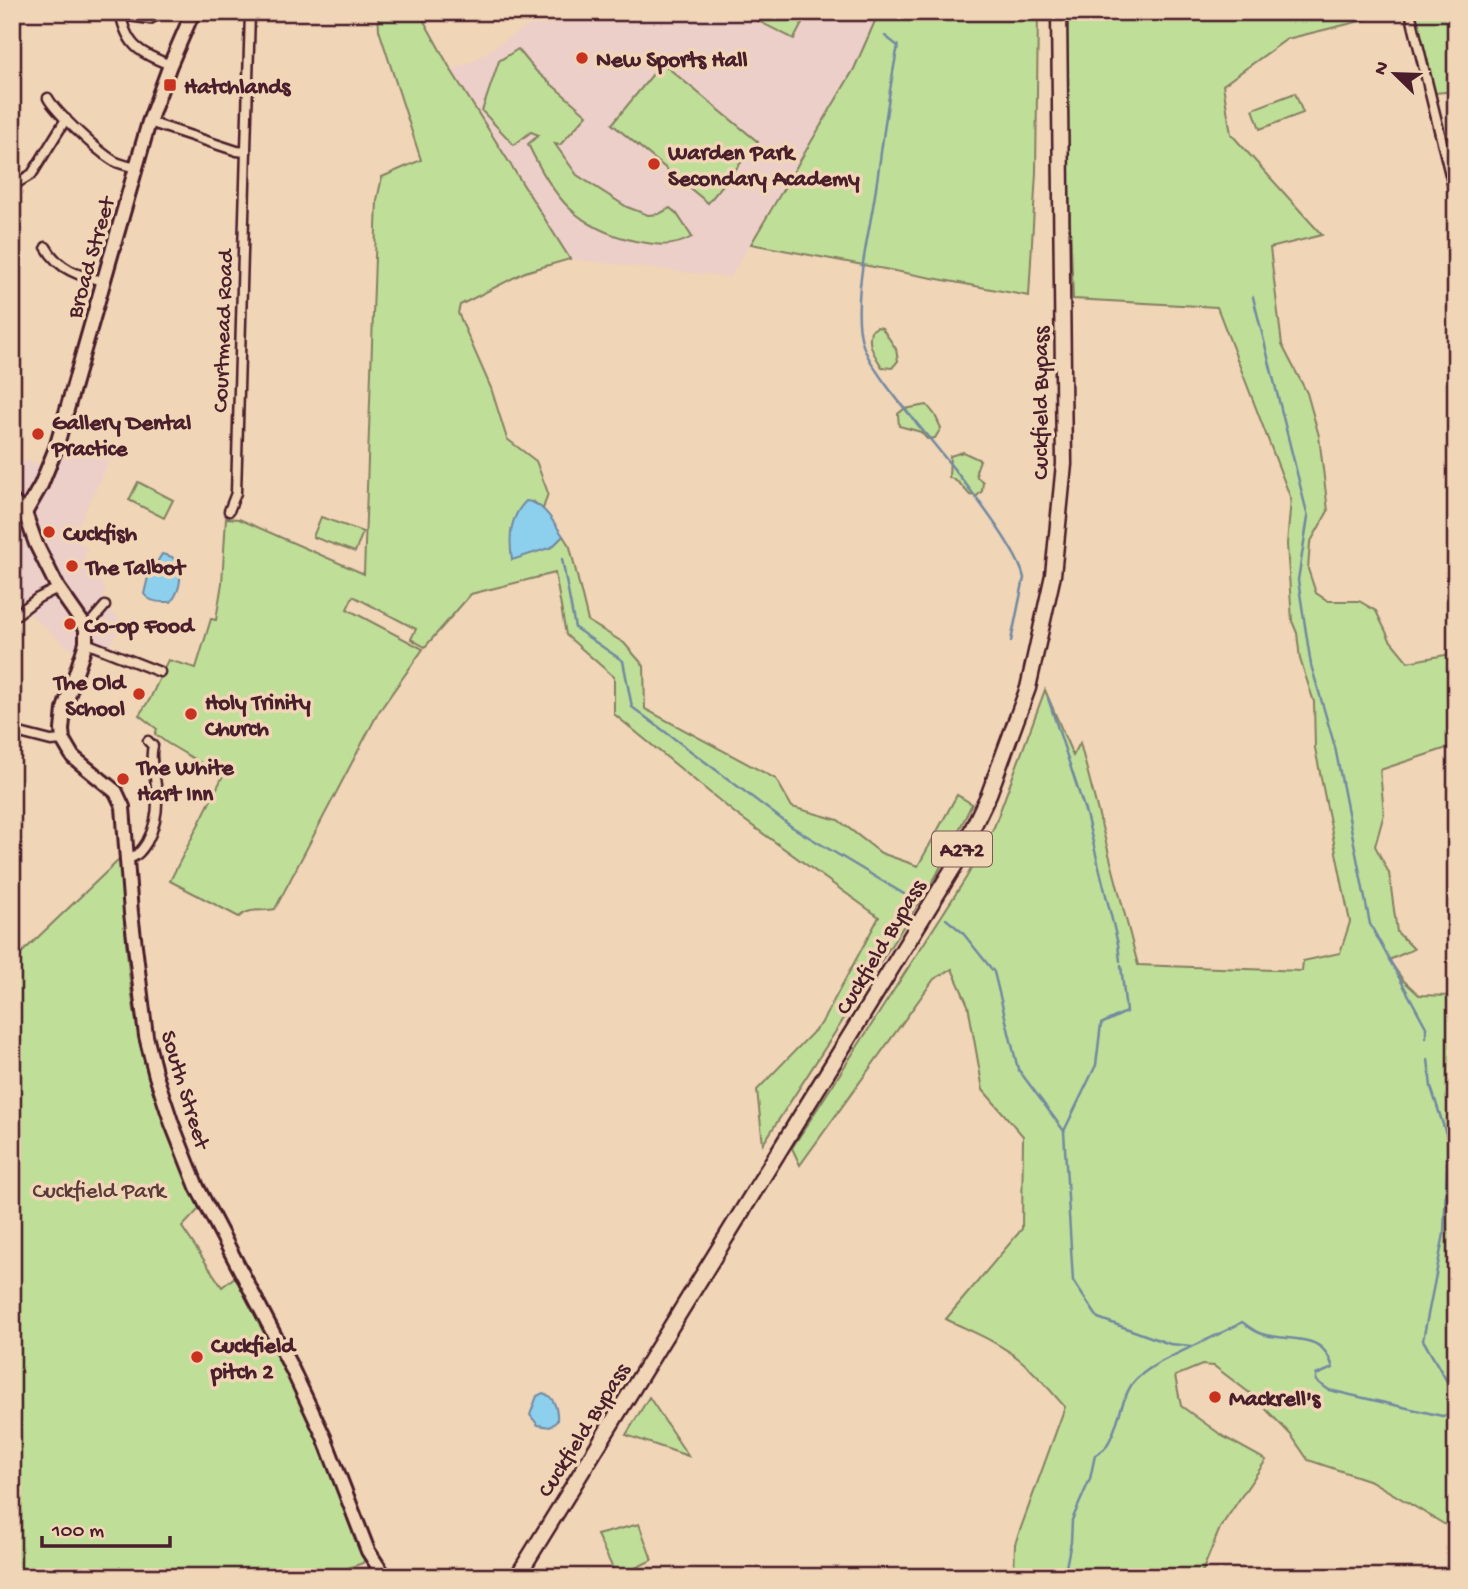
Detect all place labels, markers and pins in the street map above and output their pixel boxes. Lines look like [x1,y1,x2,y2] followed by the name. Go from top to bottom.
[596,48,748,75] place label: New Sports Hall
[574,50,590,66] marker: New Sports Hall
[184,75,292,102] place label: Hatchlands
[162,77,178,93] marker: Hatchlands
[667,141,860,194] place label: Warden Park Secondary Academy
[646,156,662,172] marker: Warden Park Secondary Academy
[50,411,191,464] place label: Gallery Dental Practice
[30,426,46,442] marker: Gallery Dental Practice
[63,522,138,549] place label: Cuckfish
[41,524,57,540] marker: Cuckfish
[84,556,187,583] place label: The Talbot
[64,558,80,574] marker: The Talbot
[84,614,196,641] place label: Co-op Food
[62,616,78,632] marker: Co-op Food
[52,671,128,724] place label: The Old School
[131,686,147,702] marker: The Old School
[205,691,311,744] place label: Holy Trinity Church
[183,706,199,722] marker: Holy Trinity Church
[135,756,235,809] place label: The White Hart Inn
[115,771,131,787] marker: The White Hart Inn
[210,1334,297,1387] place label: Cuckfield pitch 2
[189,1349,205,1365] marker: Cuckfield pitch 2
[1229,1387,1322,1414] place label: Mackrell's
[1207,1389,1223,1405] marker: Mackrell's

